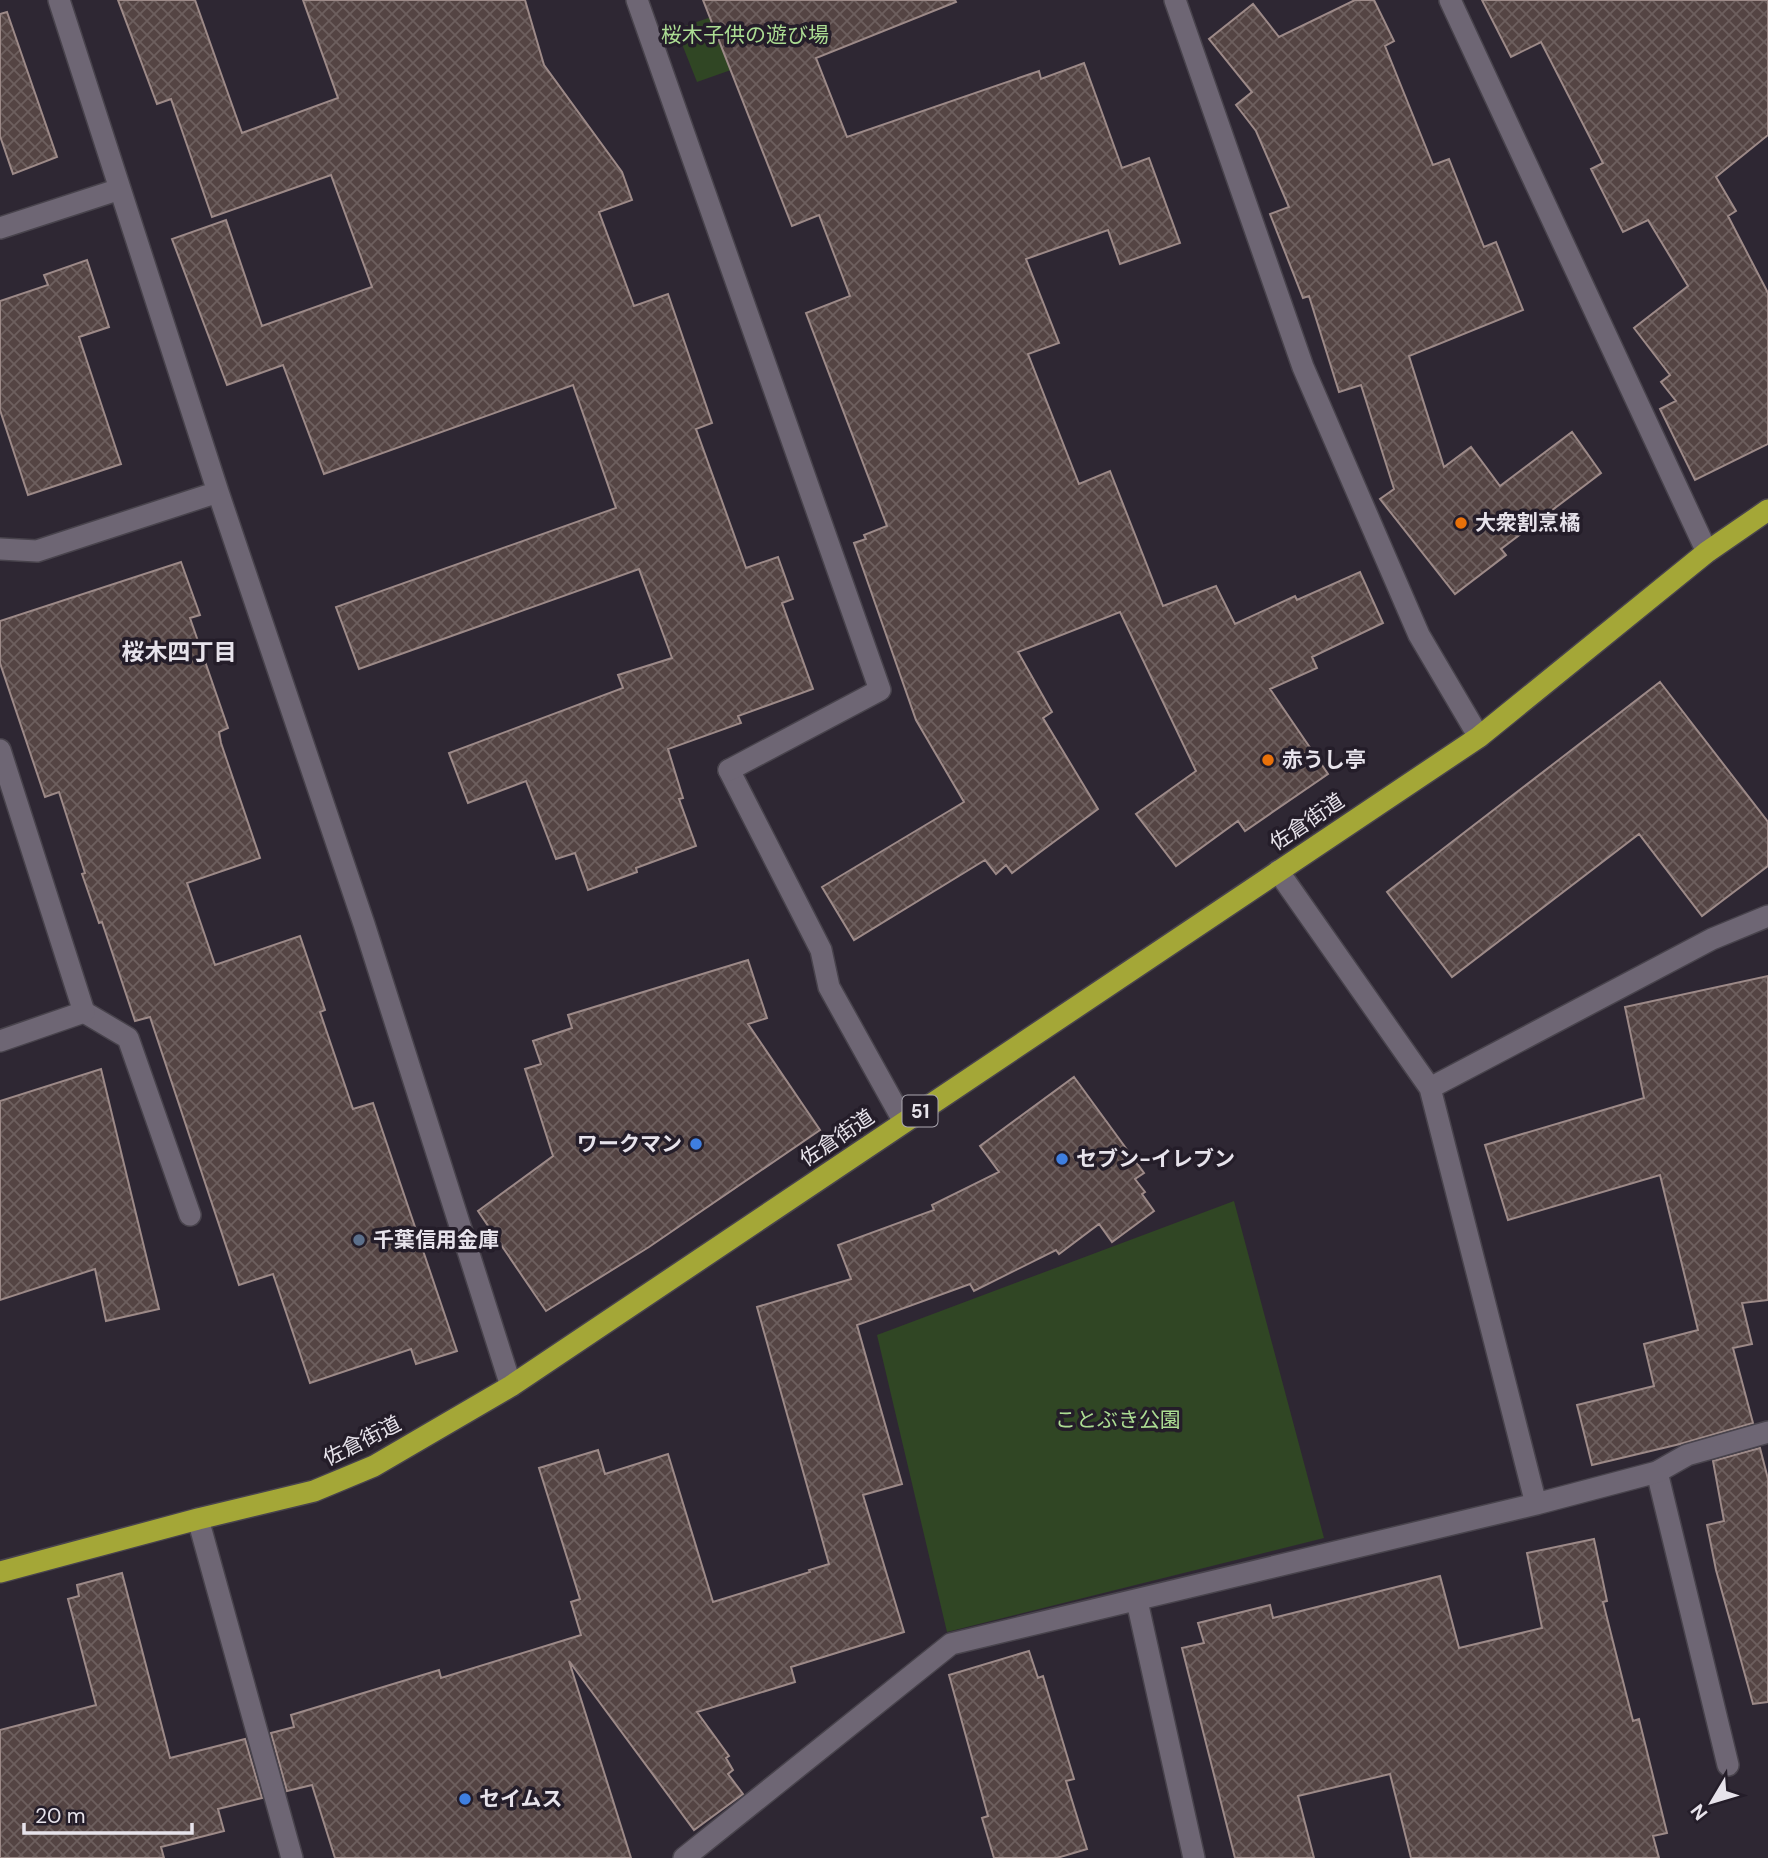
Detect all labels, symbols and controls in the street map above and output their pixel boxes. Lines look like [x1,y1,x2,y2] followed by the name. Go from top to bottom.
[661,21,829,49] park label: 桜木子供の遊び場
[1475,509,1580,537] place label: 大衆割烹橘
[1453,515,1469,531] marker: 大衆割烹橘
[122,637,237,667] district label: 桜木四丁目
[1282,746,1366,774] place label: 赤うし亭
[1260,752,1276,768] marker: 赤うし亭
[1264,787,1350,857] street label: 佐倉街道
[902,1096,937,1126] road number: 51
[794,1103,880,1173] street label: 佐倉街道
[577,1130,682,1158] place label: ワークマン
[688,1136,704,1152] marker: ワークマン
[1076,1145,1235,1173] place label: セブン-イレブン
[1054,1151,1070,1167] marker: セブン-イレブン
[373,1226,499,1254] place label: 千葉信用金庫
[351,1232,367,1248] marker: 千葉信用金庫
[1055,1406,1181,1434] park label: ことぶき公園
[318,1409,406,1473] street label: 佐倉街道
[1677,1767,1747,1837] north arrow
[479,1785,563,1813] place label: セイムス
[457,1791,473,1807] marker: セイムス
[24,1792,192,1836] scale bar
[1685,1799,1713,1825] text: N
[35,1802,86,1830] text: 20 m

